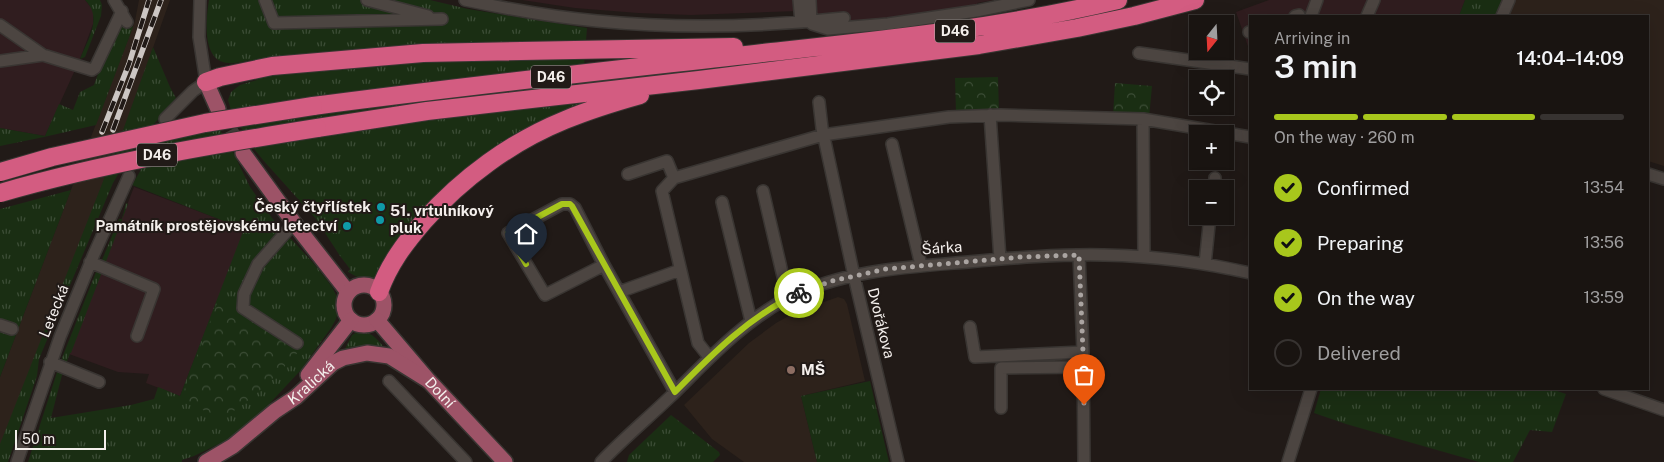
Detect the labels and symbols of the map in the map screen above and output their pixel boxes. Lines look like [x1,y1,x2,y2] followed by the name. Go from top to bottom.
[1189,15,1234,60] north arrow
[935,20,975,42] road number: D46
[531,66,571,88] road number: D46
[137,144,177,166] road number: D46
[254,198,371,215] place label: Český čtyřlístek
[375,201,387,213] marker: Český čtyřlístek
[390,202,495,236] place label: 51. vrtulníkový pluk
[505,213,547,264] pin
[374,214,386,226] marker: 51. vrtulníkový pluk
[95,217,338,234] place label: Památník prostějovskému letectví
[341,220,353,232] marker: Památník prostějovskému letectví
[921,238,963,257] street label: Šárka
[774,268,824,318] courier
[35,282,72,340] street label: Letecká
[864,286,898,360] street label: Dvořákova
[1063,354,1105,405] pin
[285,357,338,408] street label: Kralická
[801,361,825,378] place label: MŠ
[785,364,797,376] marker: MŠ
[422,373,459,411] street label: Dolní
[15,427,106,450] scale bar

